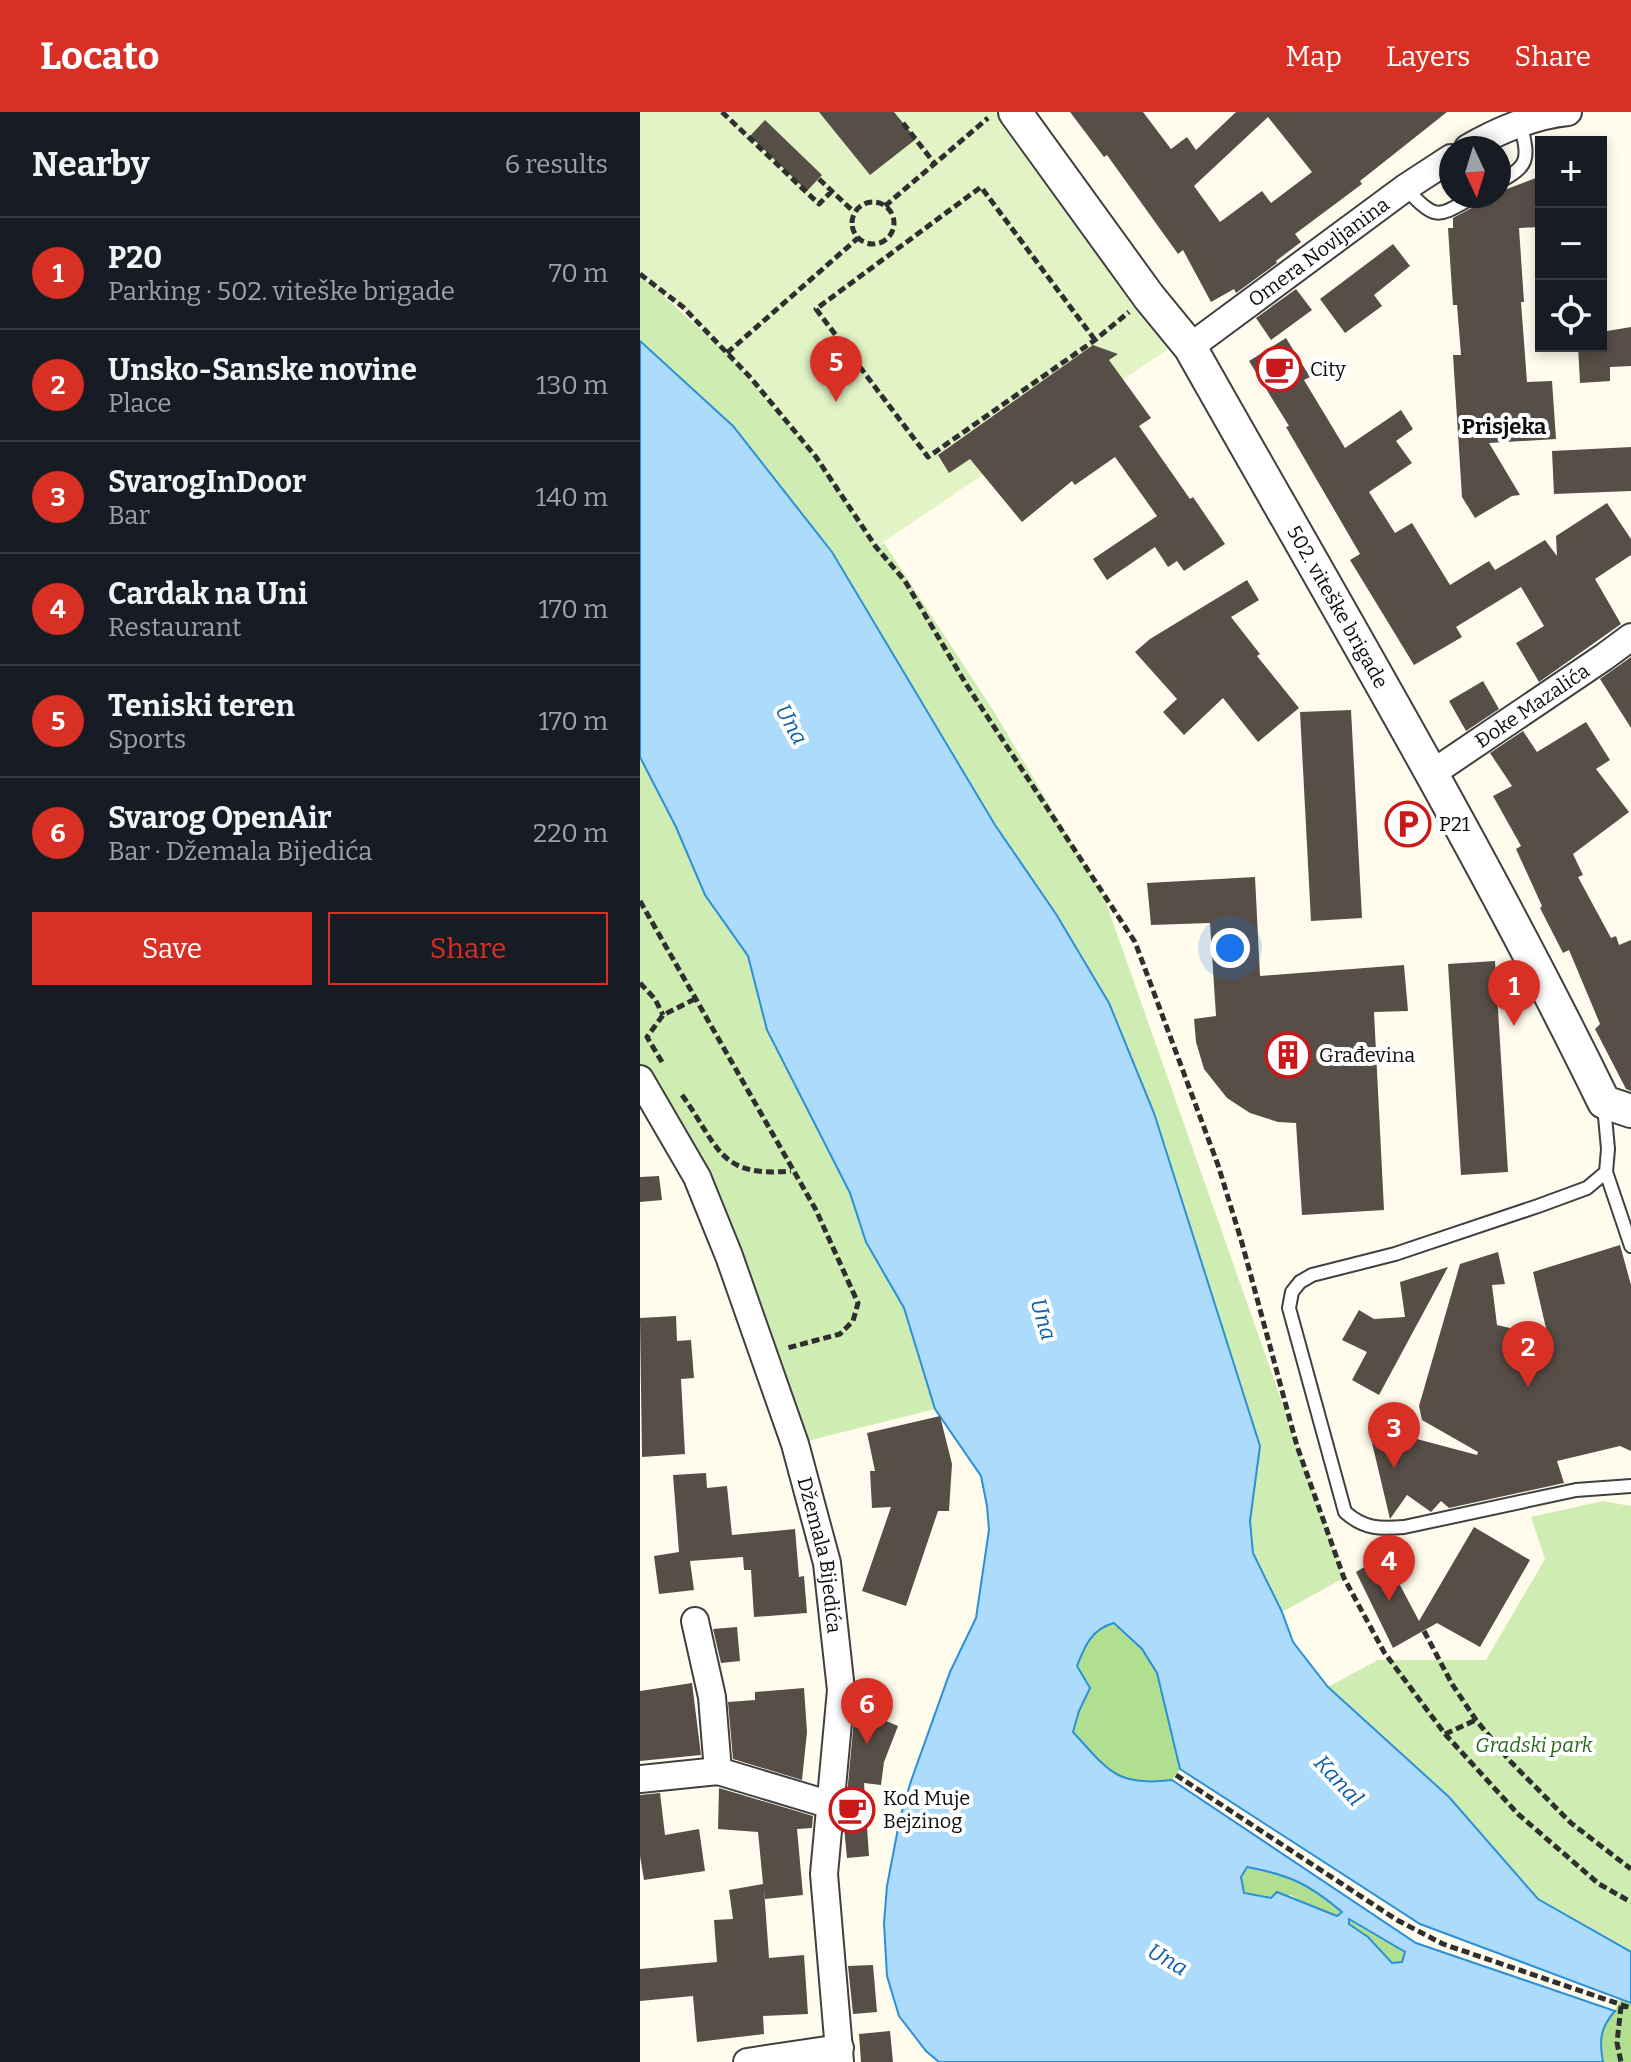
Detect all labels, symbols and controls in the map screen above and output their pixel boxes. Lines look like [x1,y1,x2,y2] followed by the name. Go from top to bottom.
[40,33,159,79] text: Locato
[1285,40,1342,73] text: Map
[1386,40,1470,73] text: Layers
[1514,40,1591,73] text: Share
[1439,136,1511,208] north arrow
[1535,136,1607,352] map controls
[1535,136,1607,208] button: +
[32,144,150,185] text: Nearby
[505,149,608,180] text: 6 results
[1243,192,1394,312] street label: Omera Novljanina
[1535,208,1607,280] button: −
[108,240,162,276] text: P20
[52,258,64,289] text: 1
[549,258,608,289] text: 70 m
[108,276,455,307] text: Parking · 502. viteške brigade
[1535,280,1607,352] button: locate
[810,336,862,402] pin: 5
[1255,345,1303,393] cafe icon: City
[108,352,417,388] text: Unsko-Sanske novine
[1310,357,1346,381] place label: City
[51,370,65,401] text: 2
[536,370,608,401] text: 130 m
[108,388,172,419] text: Place
[1462,413,1547,440] district label: Prisjeka
[108,464,306,500] text: SvarogInDoor
[51,482,65,513] text: 3
[536,482,608,513] text: 140 m
[108,500,150,531] text: Bar
[1282,521,1393,692] street label: 502. viteške brigade
[108,576,307,612] text: Cardak na Uni
[50,594,66,625] text: 4
[538,594,608,625] text: 170 m
[108,612,241,643] text: Restaurant
[1470,658,1594,753] street label: Đoke Mazalića
[108,688,295,724] text: Teniski teren
[770,699,814,749] water label: Una
[51,706,65,737] text: 5
[538,706,608,737] text: 170 m
[108,724,186,755] text: Sports
[108,800,332,836] text: Svarog OpenAir
[1384,800,1432,848] parking icon: P21
[1439,812,1470,836] place label: P21
[50,818,66,849] text: 6
[533,818,608,849] text: 220 m
[108,836,372,867] text: Bar · Džemala Bijedića
[32,912,312,985] button: Save
[328,912,608,985] button: Share
[1210,928,1250,968] your location
[1488,960,1540,1026] pin: 1
[1264,1031,1312,1079] building icon: Građevina
[1319,1043,1415,1067] place label: Građevina
[1024,1295,1063,1343] water label: Una
[1502,1321,1554,1387] pin: 2
[1368,1402,1420,1468] pin: 3
[792,1474,847,1634] street label: Džemala Bijedića
[1363,1535,1415,1601] pin: 4
[841,1678,893,1744] pin: 6
[1475,1733,1593,1757] park label: Gradski park
[1308,1749,1369,1811] water label: Kanal
[828,1786,876,1834] cafe icon: Kod Muje Bejzinog
[883,1786,970,1834] place label: Kod Muje Bejzinog
[1143,1937,1193,1982] water label: Una

